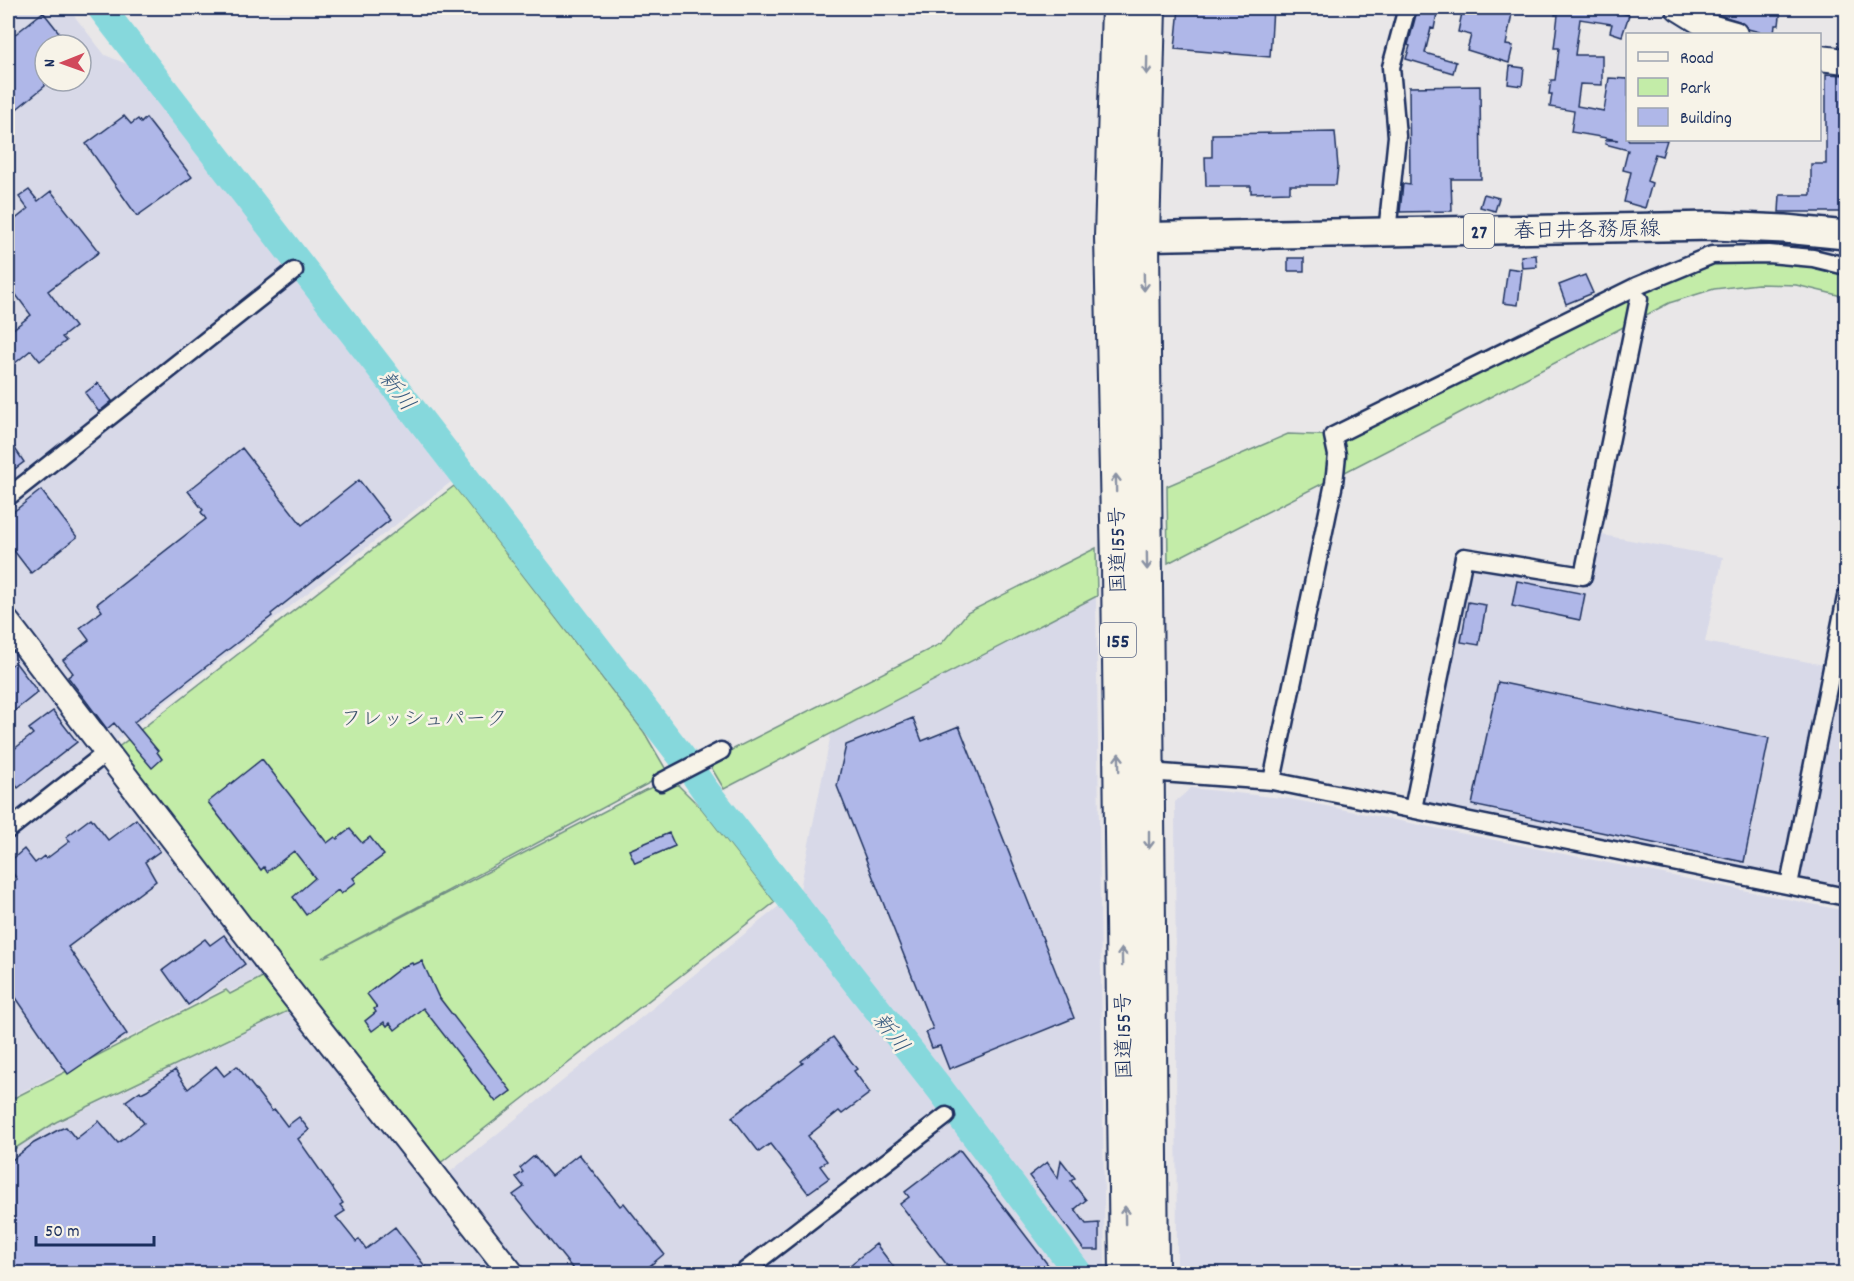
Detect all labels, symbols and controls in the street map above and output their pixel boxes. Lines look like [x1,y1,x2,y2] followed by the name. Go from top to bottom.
[33,33,93,93] north arrow
[1626,33,1821,141] legend
[1680,47,1714,72] text: Road
[1142,55,1153,75] one-way arrow
[39,59,62,67] text: N
[1680,77,1711,102] text: Park
[1680,107,1732,132] text: Building
[1464,214,1494,248] road number: 27
[1513,216,1661,248] street label: 春日井各務原線
[1138,271,1150,291] one-way arrow
[369,365,421,419] water label: 新川
[1110,474,1122,494] one-way arrow
[1104,506,1136,594] street label: 国道155号
[1141,550,1153,570] one-way arrow
[1100,623,1136,657] road number: 155
[341,706,507,736] park label: フレッシュパーク
[1114,753,1125,773] one-way arrow
[1143,829,1155,849] one-way arrow
[1116,948,1128,968] one-way arrow
[1110,992,1142,1080] street label: 国道155号
[863,1007,915,1061] water label: 新川
[1120,1206,1131,1226] one-way arrow
[36,1209,154,1247] scale bar
[45,1220,80,1245] text: 50 m

